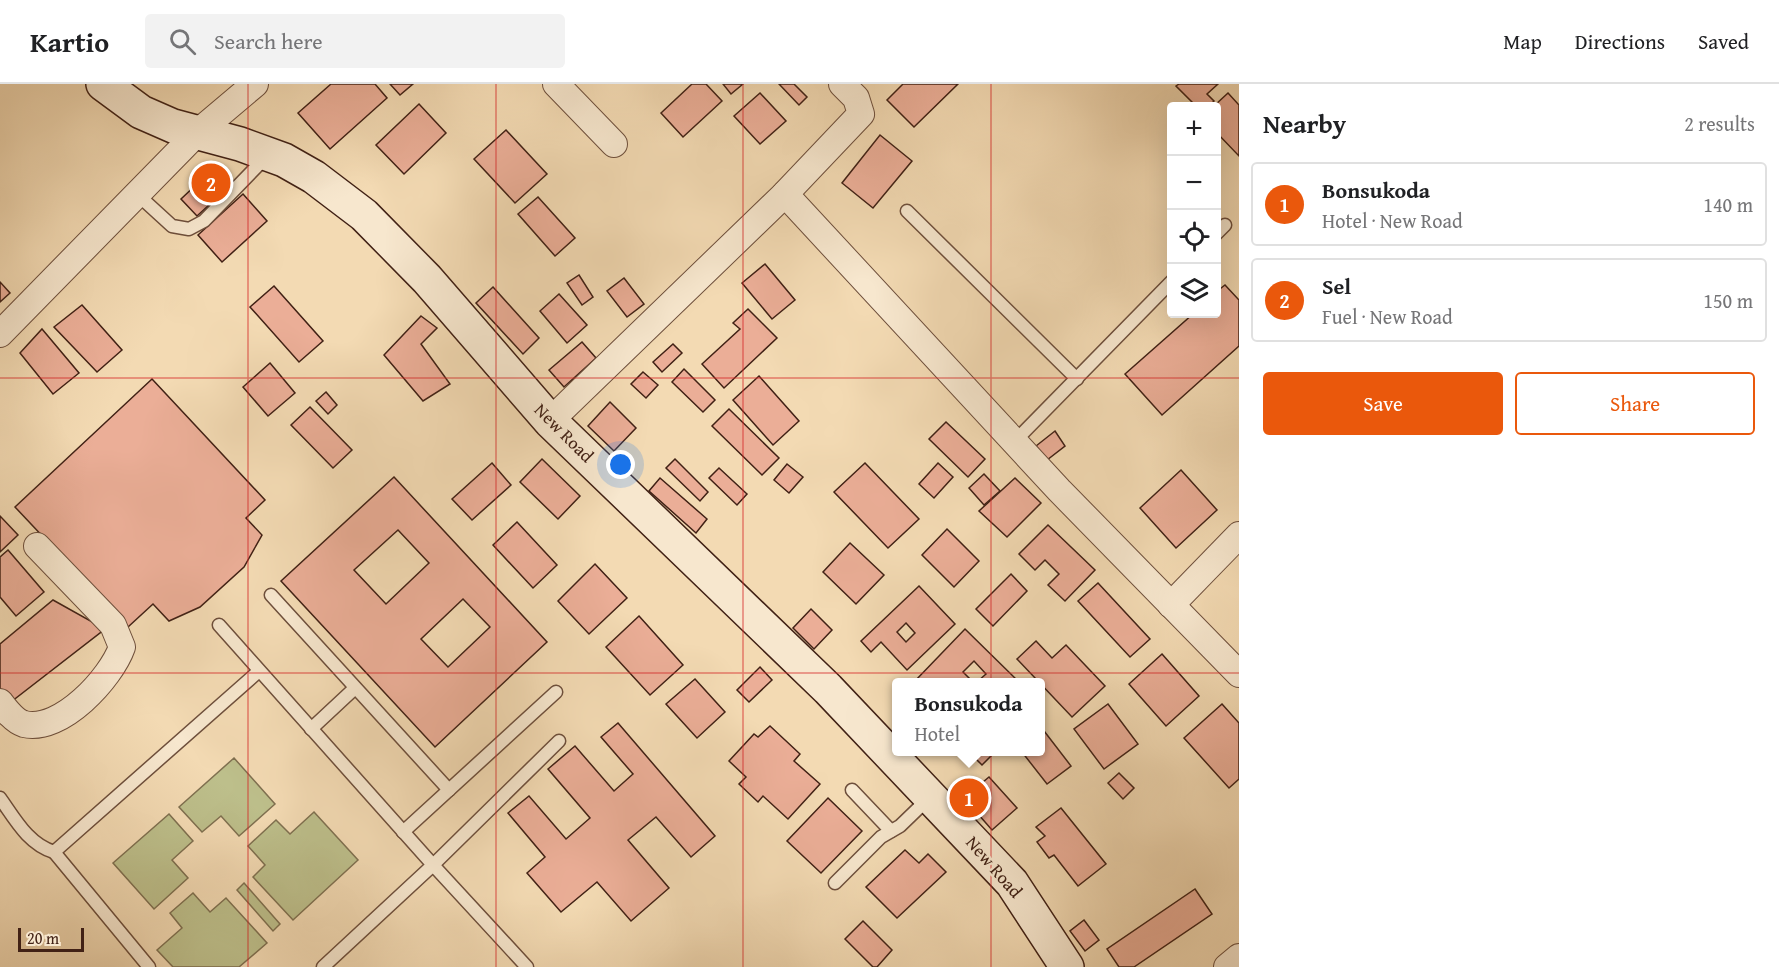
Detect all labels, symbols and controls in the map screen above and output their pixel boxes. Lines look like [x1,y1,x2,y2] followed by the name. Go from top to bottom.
[145,14,565,68] search box
[30,21,109,62] text: Kartio
[166,25,199,58] icon: search
[214,25,323,57] text: Search here
[1503,26,1542,57] text: Map
[1575,26,1665,57] text: Directions
[1698,26,1749,57] text: Saved
[1167,102,1221,318] map controls
[1167,102,1221,156] button: +
[1263,104,1346,143] text: Nearby
[1684,109,1755,138] text: 2 results
[1167,156,1221,210] button: −
[192,160,230,206] pin: 2
[1322,174,1430,206] text: Bonsukoda
[1279,190,1290,219] text: 1
[1703,190,1753,219] text: 140 m
[1322,206,1463,235] text: Hotel · New Road
[1167,210,1221,264] button: locate
[1167,264,1221,318] button: layers
[1322,270,1351,302] text: Sel
[1279,286,1290,315] text: 2
[1703,286,1753,315] text: 150 m
[1322,302,1453,331] text: Fuel · New Road
[1263,372,1503,435] button: Save
[1515,372,1755,435] button: Share
[528,397,601,469] street label: New Road
[606,450,635,479] your location
[892,678,1045,756] popup
[914,687,1023,719] text: Bonsukoda
[914,719,960,748] text: Hotel
[950,776,988,820] pin: 1
[960,830,1029,904] street label: New Road
[18,925,84,952] scale bar
[27,926,59,950] text: 20 m

